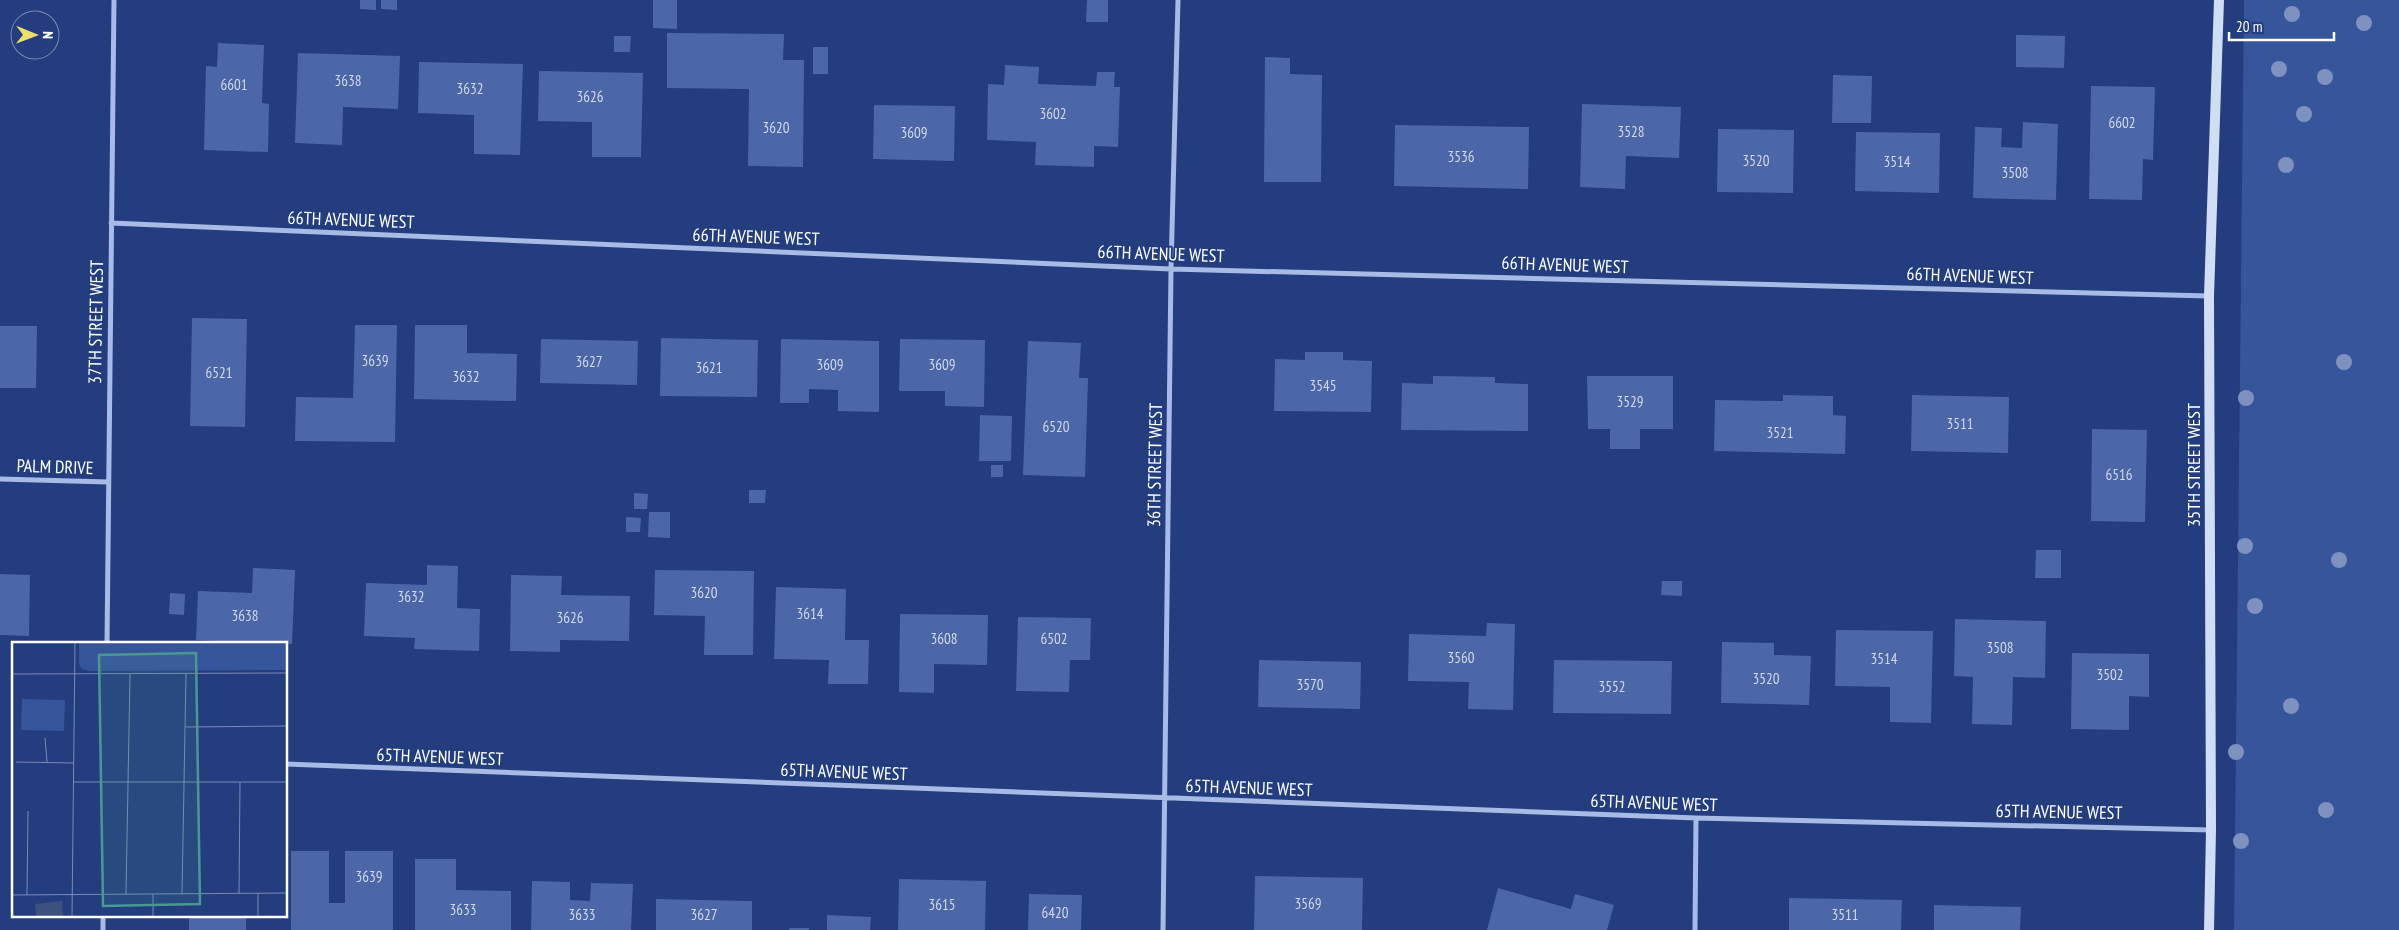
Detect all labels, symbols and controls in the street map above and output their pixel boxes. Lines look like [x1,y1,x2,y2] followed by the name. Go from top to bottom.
[10,10,60,60] north arrow
[2229,10,2334,42] scale bar
[2236,17,2262,36] text: 20 m
[39,31,57,39] text: N
[334,71,362,90] house number: 3638
[220,75,248,94] house number: 6601
[456,79,484,98] house number: 3632
[576,87,604,106] house number: 3626
[1039,104,1067,123] house number: 3602
[2108,113,2136,132] house number: 6602
[762,118,790,137] house number: 3620
[1617,122,1645,141] house number: 3528
[900,123,928,142] house number: 3609
[1447,147,1475,166] house number: 3536
[1742,151,1770,170] house number: 3520
[1883,152,1911,171] house number: 3514
[2001,163,2029,182] house number: 3508
[287,206,415,233] street label: 66TH AVENUE WEST
[692,223,820,250] street label: 66TH AVENUE WEST
[1097,240,1225,267] street label: 66TH AVENUE WEST
[1501,251,1629,278] street label: 66TH AVENUE WEST
[83,260,108,384] street label: 37TH STREET WEST
[1906,262,2034,289] street label: 66TH AVENUE WEST
[361,351,389,370] house number: 3639
[575,352,603,371] house number: 3627
[816,355,844,374] house number: 3609
[928,355,956,374] house number: 3609
[695,358,723,377] house number: 3621
[205,363,233,382] house number: 6521
[452,367,480,386] house number: 3632
[1309,376,1337,395] house number: 3545
[1616,392,1644,411] house number: 3529
[1142,403,1167,527] street label: 36TH STREET WEST
[2182,403,2205,527] street label: 35TH STREET WEST
[1946,414,1974,433] house number: 3511
[1042,417,1070,436] house number: 6520
[1766,423,1794,442] house number: 3521
[16,454,94,479] street label: PALM DRIVE
[2105,465,2133,484] house number: 6516
[690,583,718,602] house number: 3620
[397,587,425,606] house number: 3632
[796,604,824,623] house number: 3614
[231,606,259,625] house number: 3638
[556,608,584,627] house number: 3626
[930,629,958,648] house number: 3608
[1040,629,1068,648] house number: 6502
[1986,638,2014,657] house number: 3508
[12,642,288,918] inset map
[1447,648,1475,667] house number: 3560
[1870,649,1898,668] house number: 3514
[2096,665,2124,684] house number: 3502
[1752,669,1780,688] house number: 3520
[1296,675,1324,694] house number: 3570
[1598,677,1626,696] house number: 3552
[376,743,504,770] street label: 65TH AVENUE WEST
[780,758,908,785] street label: 65TH AVENUE WEST
[1185,774,1313,801] street label: 65TH AVENUE WEST
[1590,789,1718,816] street label: 65TH AVENUE WEST
[1995,799,2123,824] street label: 65TH AVENUE WEST
[355,867,383,886] house number: 3639
[1294,894,1322,913] house number: 3569
[928,895,956,914] house number: 3615
[449,900,477,919] house number: 3633
[1041,903,1069,922] house number: 6420
[568,905,596,924] house number: 3633
[690,905,718,924] house number: 3627
[1831,905,1859,924] house number: 3511

